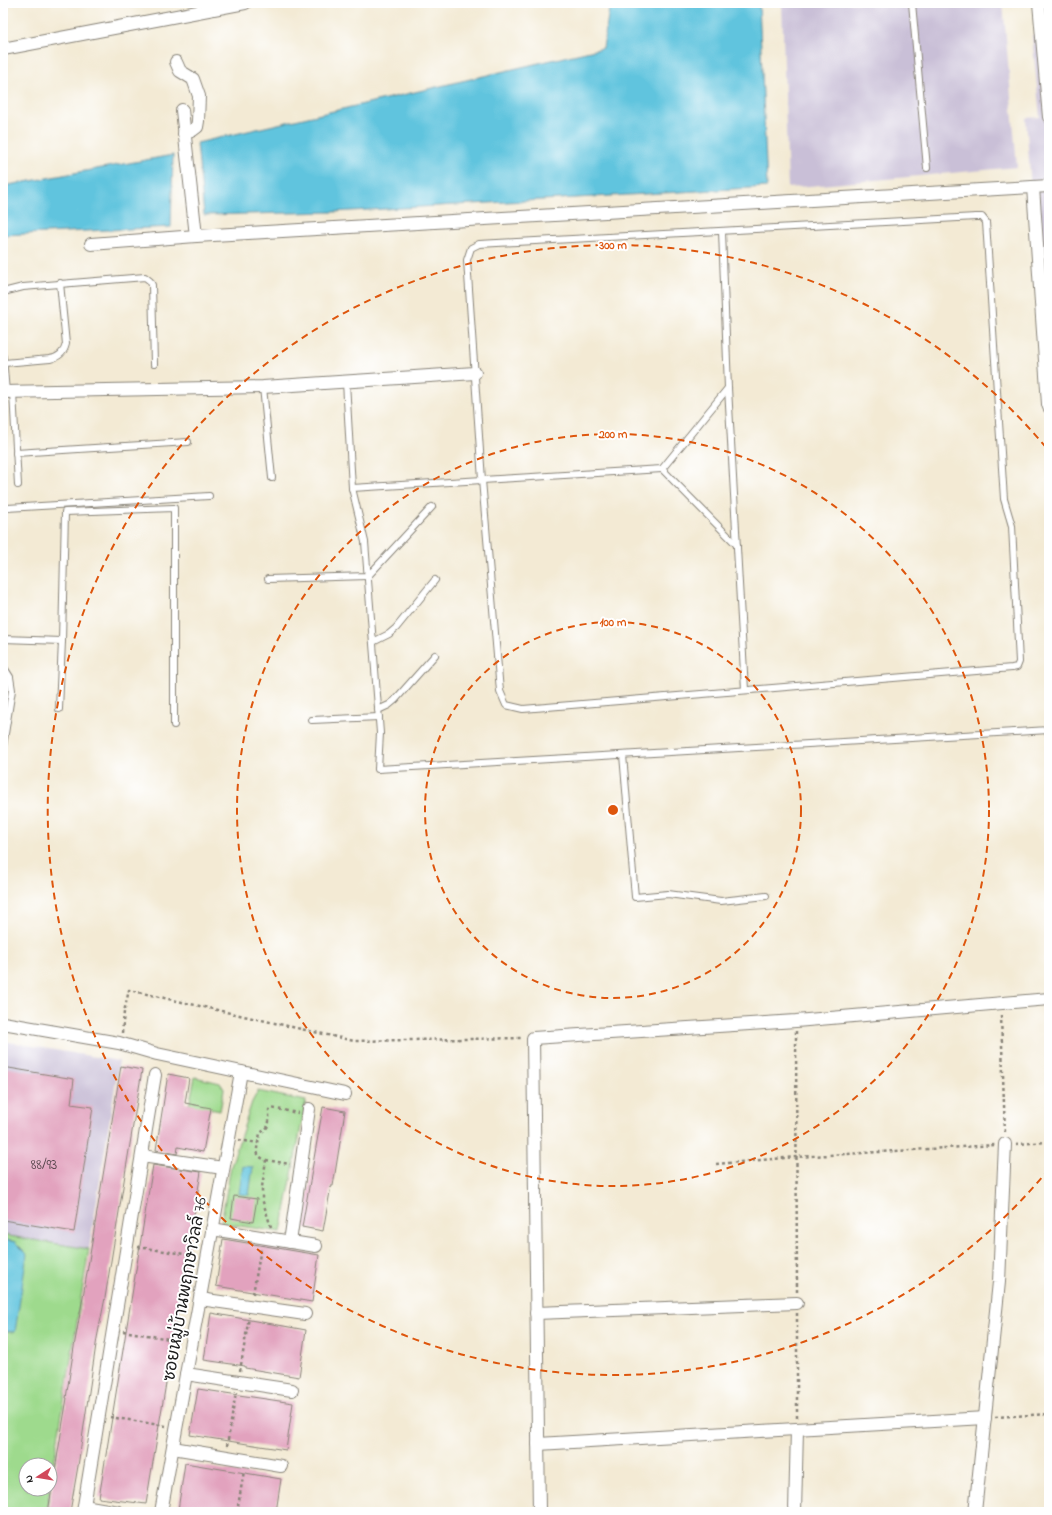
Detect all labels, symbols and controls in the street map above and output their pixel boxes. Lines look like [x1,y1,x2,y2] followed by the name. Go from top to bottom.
[598,237,628,255] text: 300 m
[598,426,628,444] text: 200 m
[600,614,627,632] text: 100 m
[606,803,620,817] centre of rings
[31,1154,57,1176] house number: 88/93
[157,1195,214,1383] street label: ซอยหมู่บ้านพฤกษาวิลล์ 76
[18,1457,58,1497] north arrow
[21,1474,38,1484] text: N

